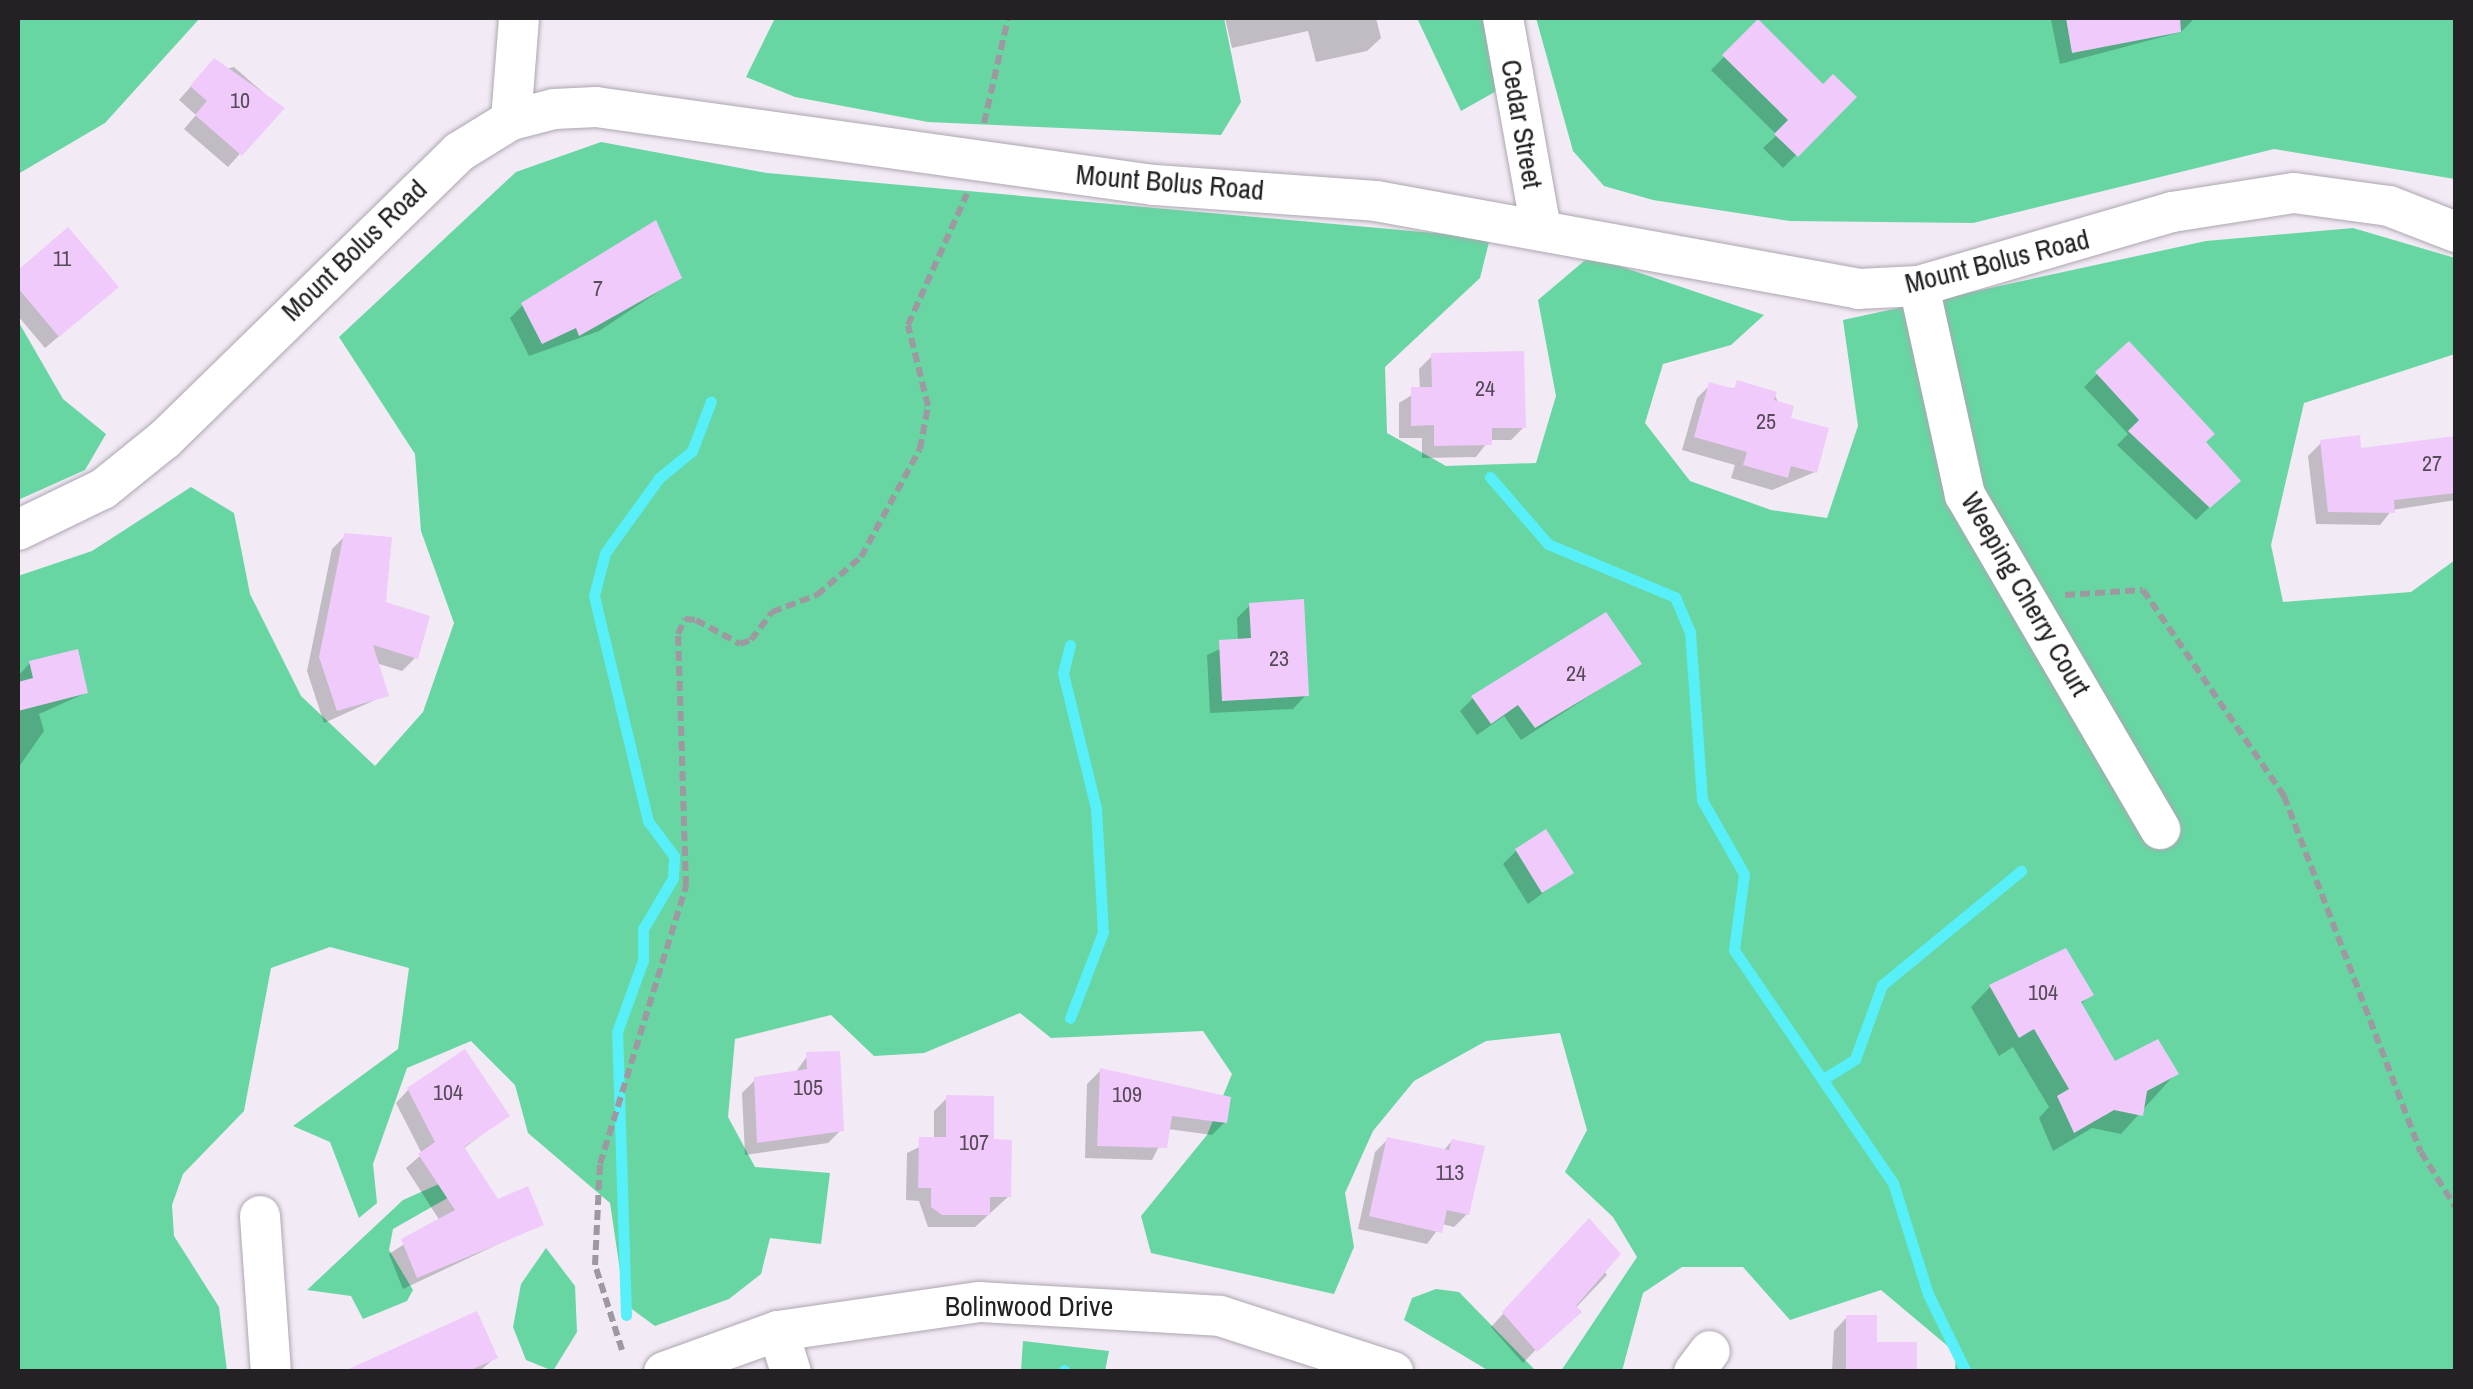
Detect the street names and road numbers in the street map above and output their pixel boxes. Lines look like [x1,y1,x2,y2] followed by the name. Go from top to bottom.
[1494,57,1550,191] street label: Cedar Street
[1074,157,1266,207] street label: Mount Bolus Road
[274,172,434,328] street label: Mount Bolus Road
[1901,222,2093,300] street label: Mount Bolus Road
[1954,486,2098,702] street label: Weeping Cherry Court
[945,1289,1113,1323] street label: Bolinwood Drive

